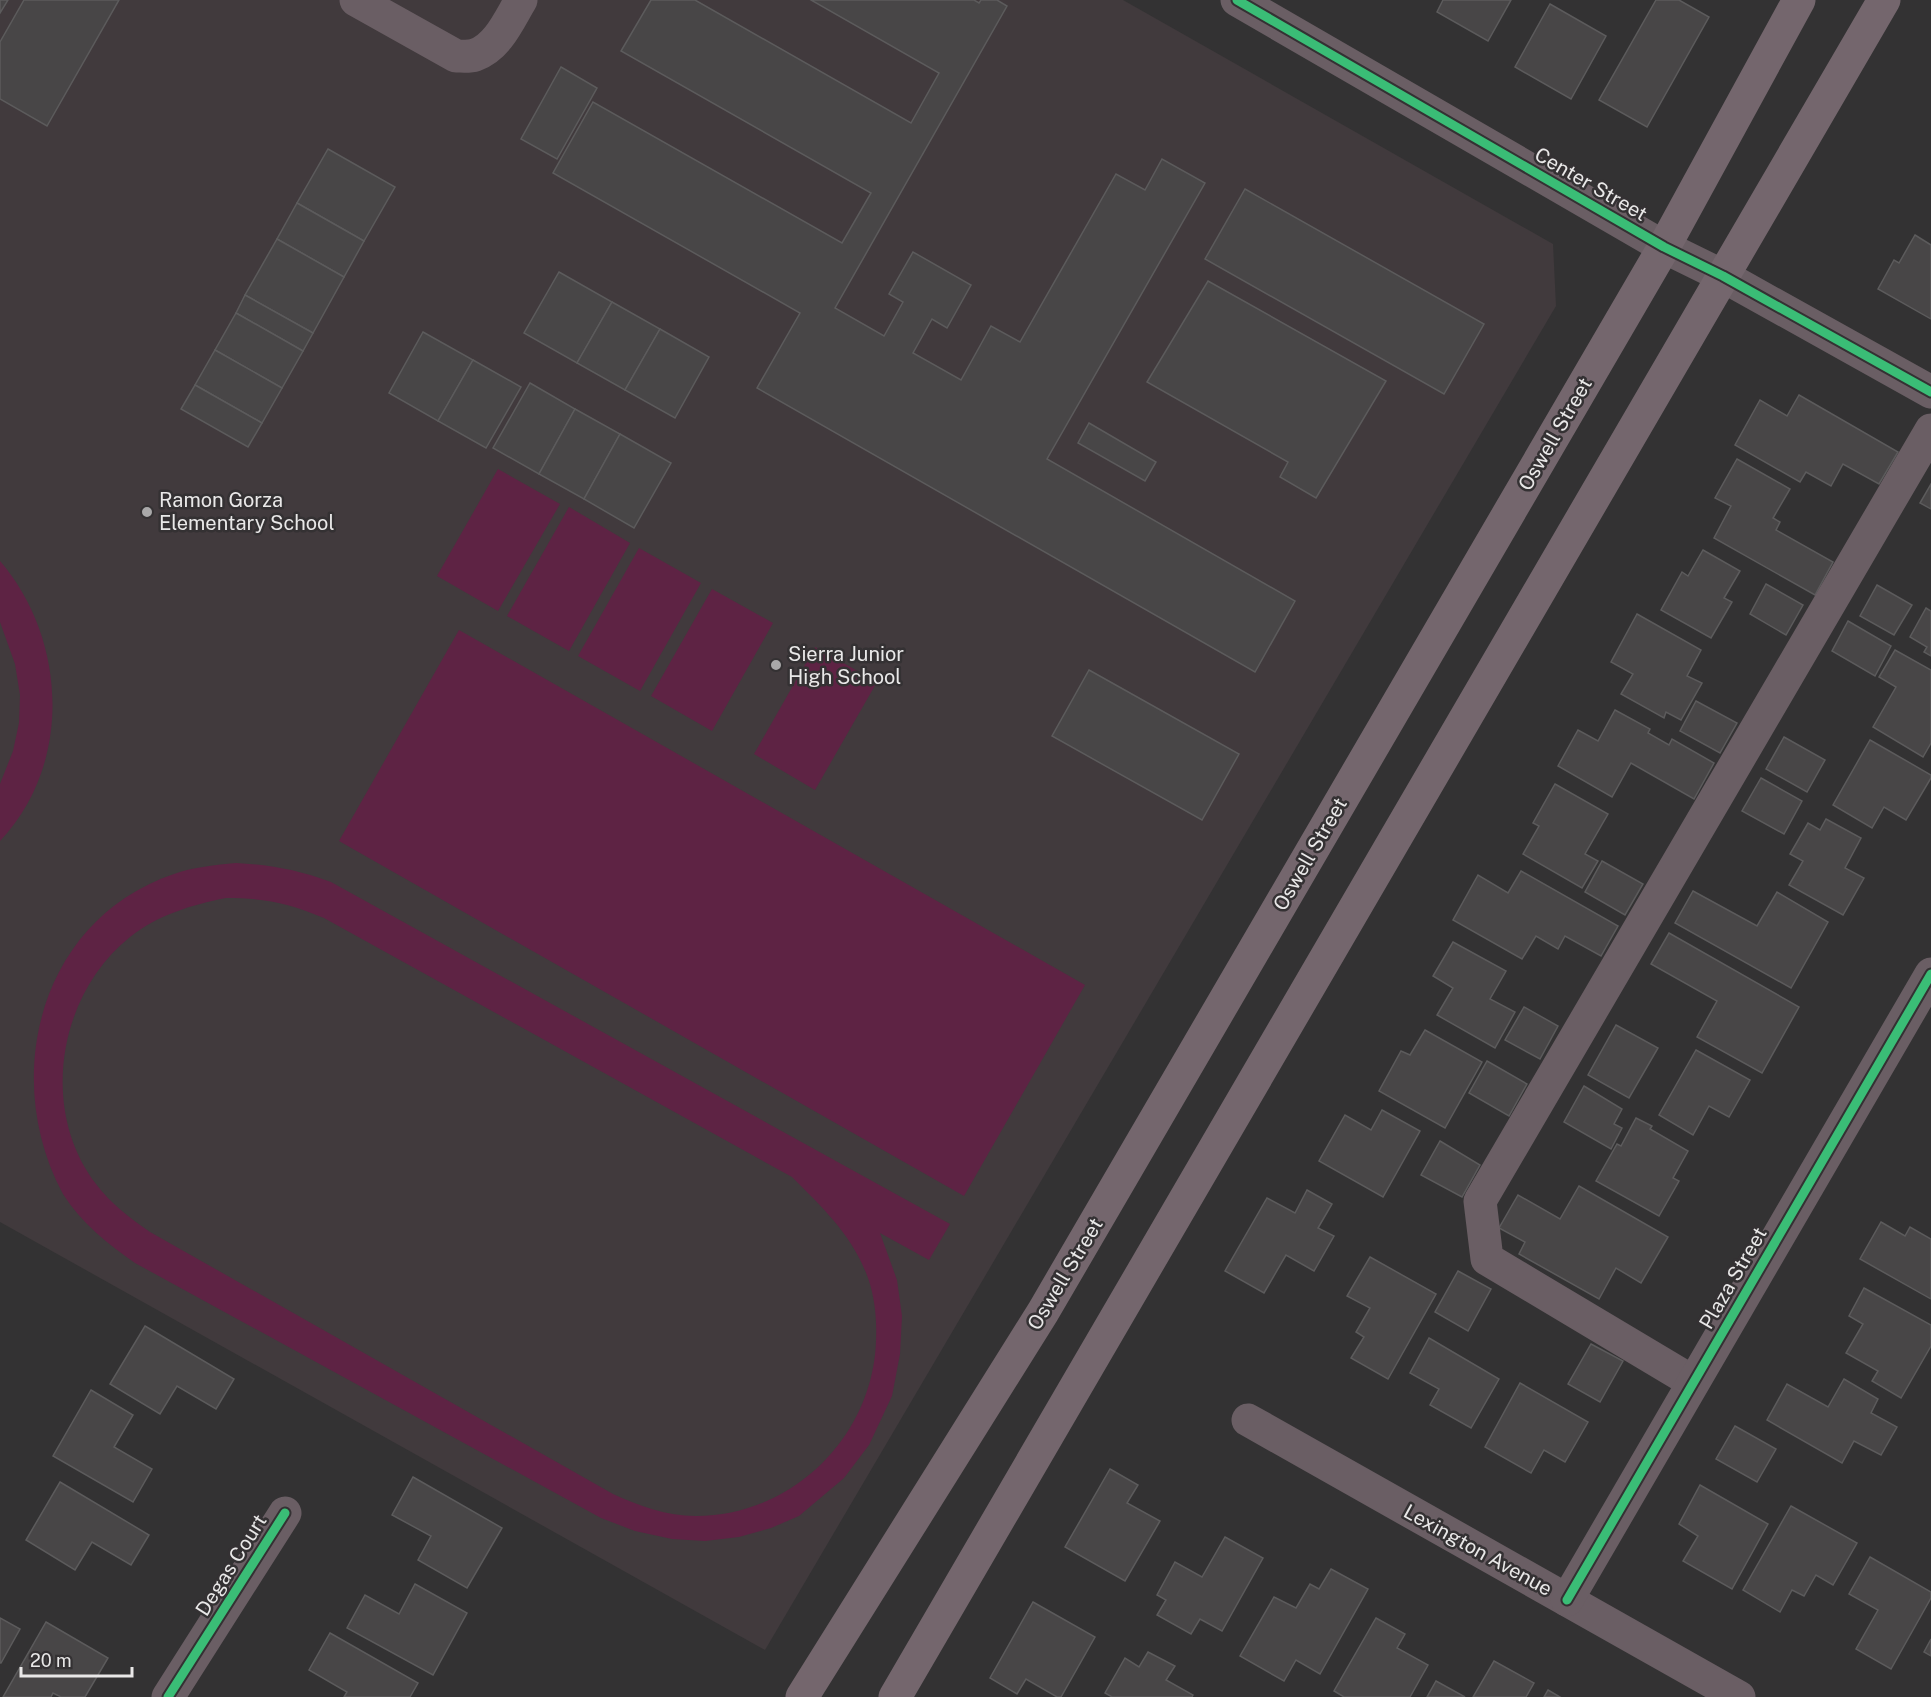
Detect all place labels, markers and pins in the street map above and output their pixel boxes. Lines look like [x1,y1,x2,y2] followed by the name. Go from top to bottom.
[159,488,334,535] place label: Ramon Gorza Elementary School
[140,505,154,519] marker: Ramon Gorza Elementary School
[788,642,904,689] place label: Sierra Junior High School
[769,658,783,672] marker: Sierra Junior High School

